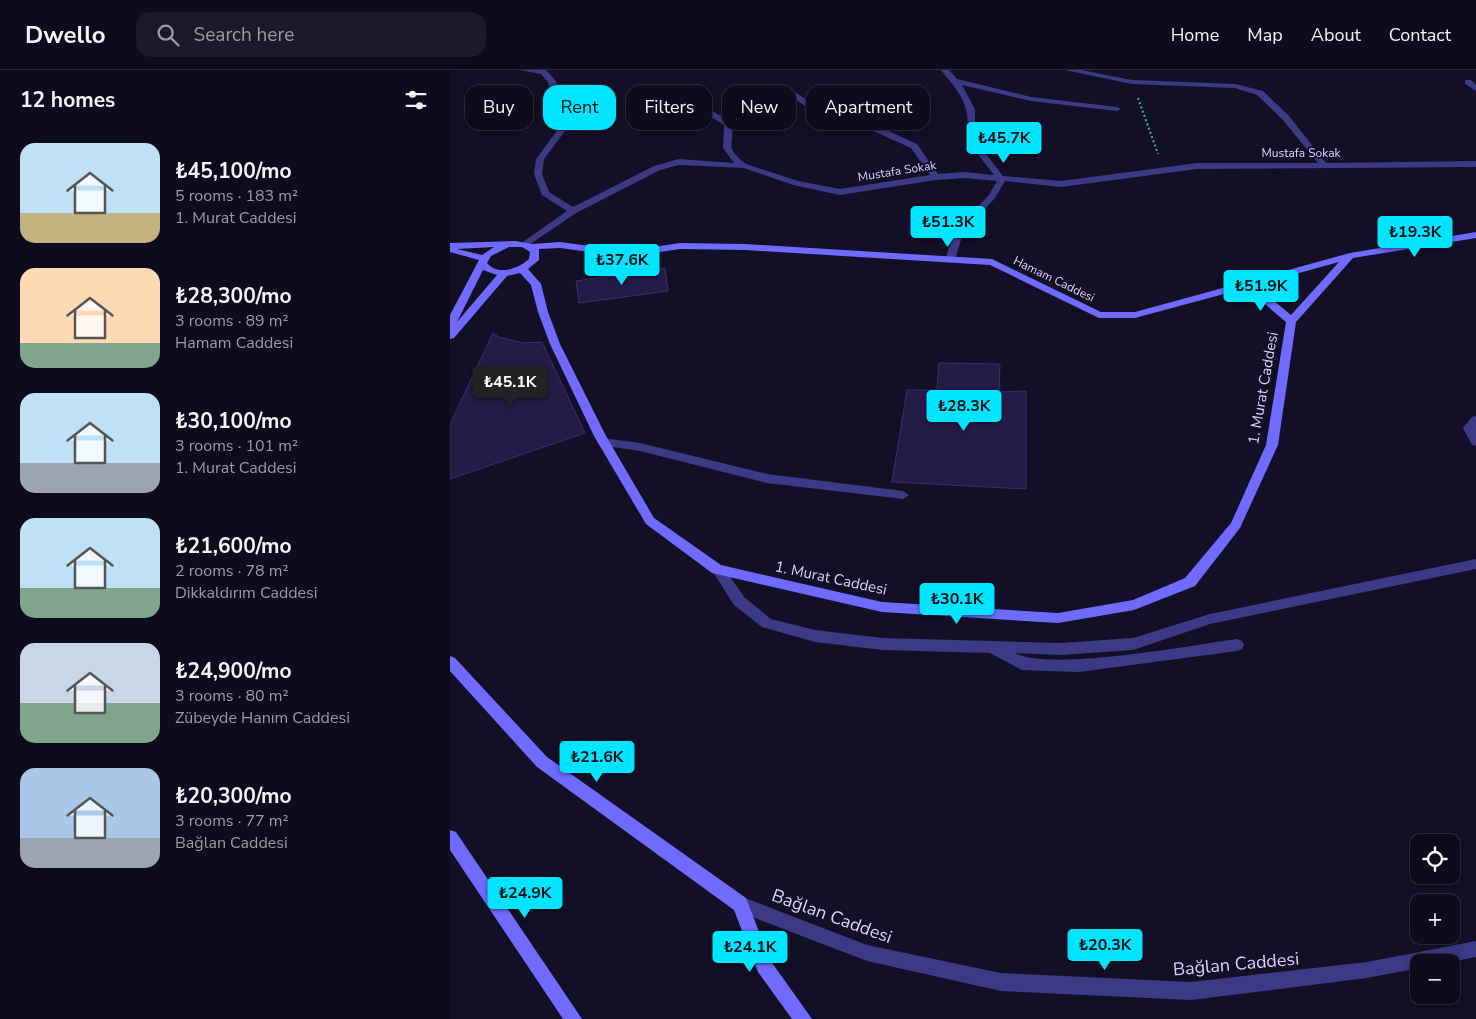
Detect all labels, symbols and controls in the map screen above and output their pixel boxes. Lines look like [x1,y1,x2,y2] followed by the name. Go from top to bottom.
[136,12,486,57] search box
[25,19,106,51] text: Dwello
[154,21,182,49] icon: search
[194,22,294,48] text: Search here
[1171,23,1219,47] text: Home
[1247,23,1283,47] text: Map
[1311,23,1361,47] text: About
[1389,23,1451,47] text: Contact
[465,85,533,130] chip: Buy
[543,85,616,130] chip: Rent
[626,85,712,130] chip: Filters
[722,85,796,130] chip: New
[806,85,930,130] chip: Apartment
[20,86,115,114] text: 12 homes
[402,86,430,114] icon: filters
[963,122,1045,164] pin: ₺45.7K
[978,127,1031,149] text: ₺45.7K
[1262,145,1341,161] street label: Mustafa Sokak
[175,157,292,185] text: ₺45,100/mo
[857,157,938,185] street label: Mustafa Sokak
[60,163,120,223] icon: home
[175,185,298,207] text: 5 rooms · 183 m²
[907,206,989,248] pin: ₺51.3K
[175,207,296,229] text: 1. Murat Caddesi
[922,211,975,233] text: ₺51.3K
[1374,216,1456,258] pin: ₺19.3K
[1389,221,1442,243] text: ₺19.3K
[581,244,663,286] pin: ₺37.6K
[596,249,649,271] text: ₺37.6K
[1011,252,1097,306] street label: Hamam Caddesi
[1220,270,1302,312] pin: ₺51.9K
[1235,275,1288,297] text: ₺51.9K
[175,282,292,310] text: ₺28,300/mo
[60,288,120,348] icon: home
[175,310,288,332] text: 3 rooms · 89 m²
[1243,330,1283,446] street label: 1. Murat Caddesi
[175,332,293,354] text: Hamam Caddesi
[469,366,551,408] pin: ₺45.1K
[484,371,537,393] text: ₺45.1K
[923,390,1005,432] pin: ₺28.3K
[938,395,991,417] text: ₺28.3K
[175,407,292,435] text: ₺30,100/mo
[60,413,120,473] icon: home
[175,435,298,457] text: 3 rooms · 101 m²
[175,457,296,479] text: 1. Murat Caddesi
[175,532,292,560] text: ₺21,600/mo
[60,538,120,598] icon: home
[773,556,889,600] street label: 1. Murat Caddesi
[175,560,288,582] text: 2 rooms · 78 m²
[175,582,318,604] text: Dikkaldırım Caddesi
[916,582,998,625] pin: ₺30.1K
[931,588,984,610] text: ₺30.1K
[175,657,292,685] text: ₺24,900/mo
[60,663,120,723] icon: home
[175,685,288,707] text: 3 rooms · 80 m²
[175,707,350,729] text: Zübeyde Hanım Caddesi
[556,740,638,783] pin: ₺21.6K
[571,746,624,768] text: ₺21.6K
[175,782,292,810] text: ₺20,300/mo
[60,788,120,848] icon: home
[175,810,288,832] text: 3 rooms · 77 m²
[175,832,288,854] text: Bağlan Caddesi
[1410,834,1460,1004] map controls
[1410,834,1460,884] button: locate
[484,876,566,919] pin: ₺24.9K
[499,882,552,904] text: ₺24.9K
[768,883,896,949] street label: Bağlan Caddesi
[1410,894,1460,944] button: +
[1064,928,1146,971] pin: ₺20.3K
[709,930,791,973] pin: ₺24.1K
[1079,934,1132,956] text: ₺20.3K
[724,936,777,958] text: ₺24.1K
[1172,947,1300,981] street label: Bağlan Caddesi
[1410,954,1460,1004] button: −

